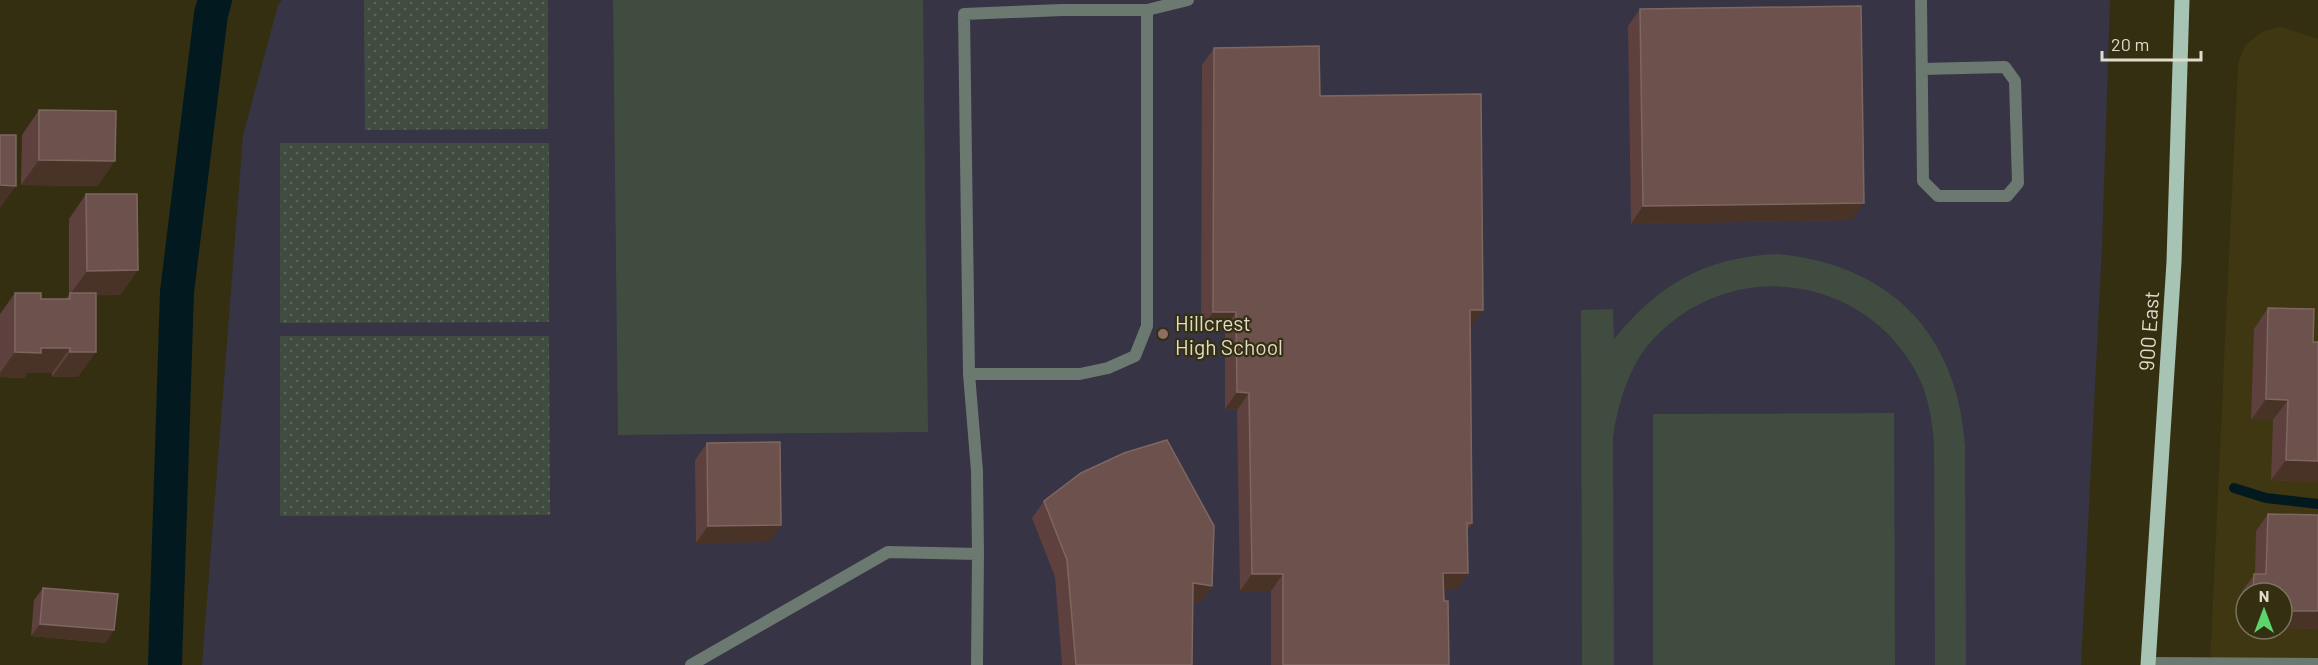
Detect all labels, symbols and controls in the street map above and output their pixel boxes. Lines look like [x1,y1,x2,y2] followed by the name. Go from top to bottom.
[2102,24,2201,62] scale bar
[2111,33,2149,55] text: 20 m
[2133,290,2163,372] street label: 900 East
[1175,310,1283,359] place label: Hillcrest High School
[1156,327,1170,341] marker: Hillcrest High School
[2234,581,2294,641] north arrow
[2259,586,2269,605] text: N

